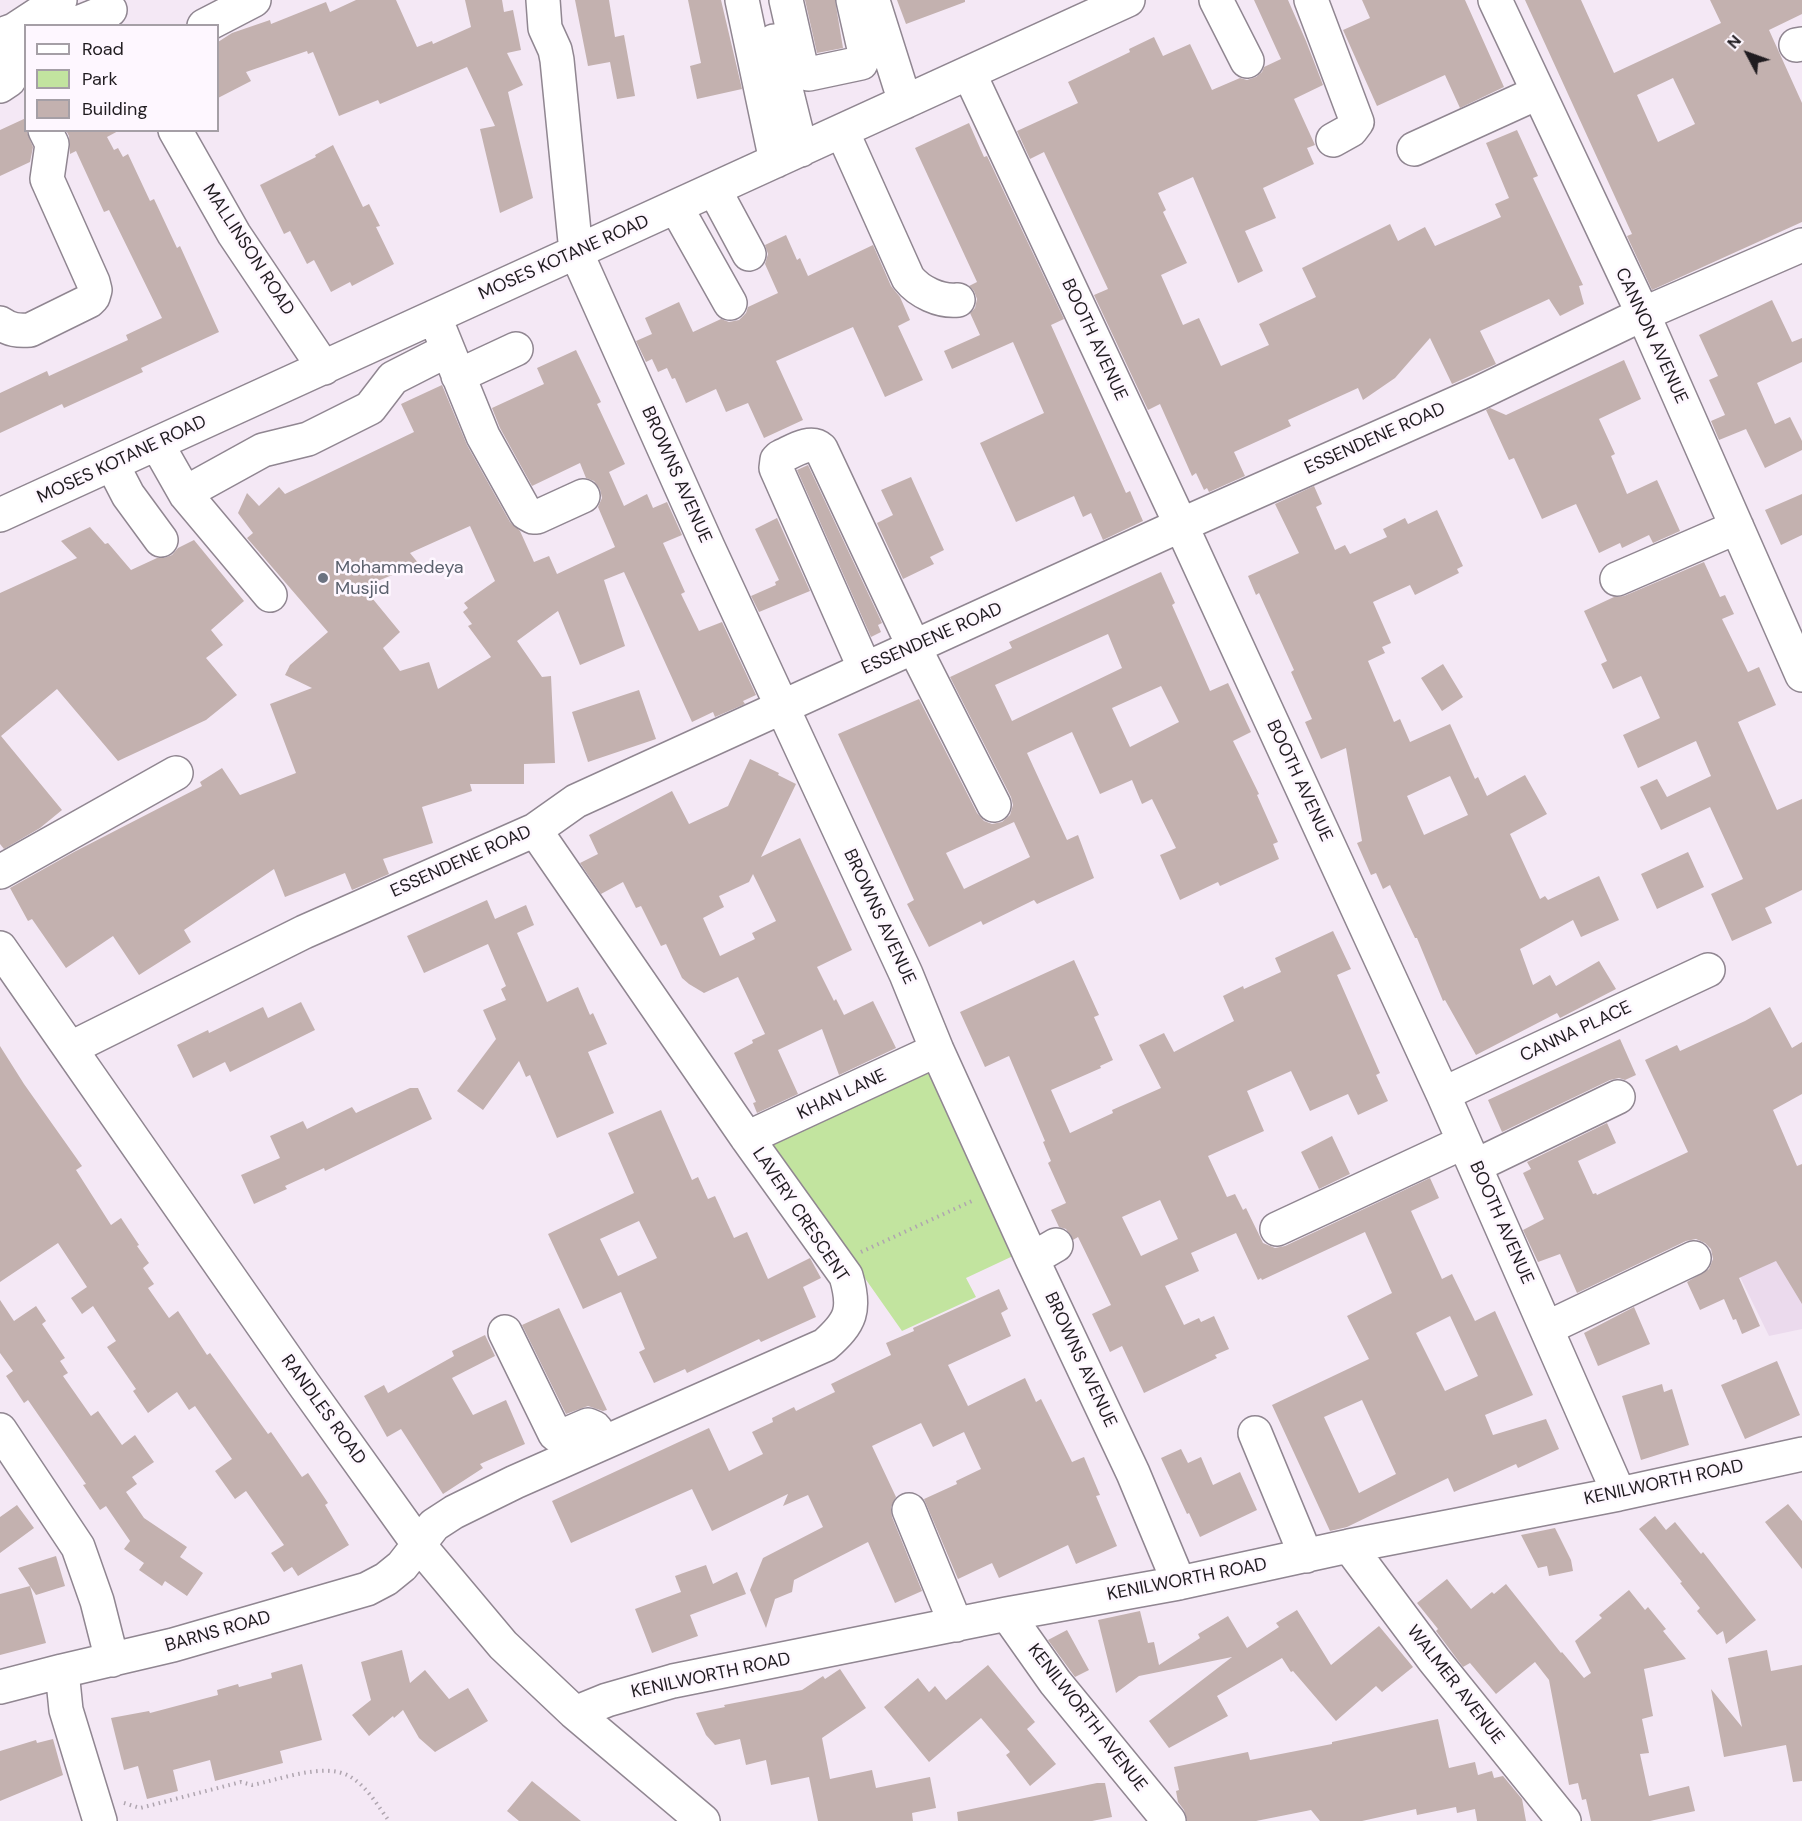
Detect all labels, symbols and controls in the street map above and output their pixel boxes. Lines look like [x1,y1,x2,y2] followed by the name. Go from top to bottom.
[24,24,219,132] legend
[1718,24,1778,84] north arrow
[1722,31,1746,53] text: N
[82,37,124,61] text: Road
[82,67,118,91] text: Park
[82,97,147,121] text: Building
[197,180,299,320] street label: MALLINSON ROAD
[476,211,652,305] street label: MOSES KOTANE ROAD
[1610,265,1692,407] street label: CANNON AVENUE
[1056,276,1132,404] street label: BOOTH AVENUE
[1301,398,1449,480] street label: ESSENDENE ROAD
[636,403,716,547] street label: BROWNS AVENUE
[34,411,210,509] street label: MOSES KOTANE ROAD
[335,557,464,600] place label: Mohammedeya Musjid
[316,571,330,585] marker: Mohammedeya Musjid
[858,598,1006,680] street label: ESSENDENE ROAD
[1261,717,1337,845] street label: BOOTH AVENUE
[387,821,535,903] street label: ESSENDENE ROAD
[838,846,920,988] street label: BROWNS AVENUE
[1517,997,1635,1067] street label: CANNA PLACE
[794,1065,890,1125] street label: KHAN LANE
[747,1144,853,1286] street label: LAVERY CRESCENT
[1464,1158,1538,1288] street label: BOOTH AVENUE
[1039,1289,1121,1431] street label: BROWNS AVENUE
[276,1351,370,1469] street label: RANDLES ROAD
[1582,1456,1746,1510] street label: KENILWORTH ROAD
[1105,1554,1269,1606] street label: KENILWORTH ROAD
[163,1607,273,1657] street label: BARNS ROAD
[1402,1621,1508,1749] street label: WALMER AVENUE
[1023,1640,1151,1796] street label: KENILWORTH AVENUE
[629,1649,793,1703] street label: KENILWORTH ROAD

